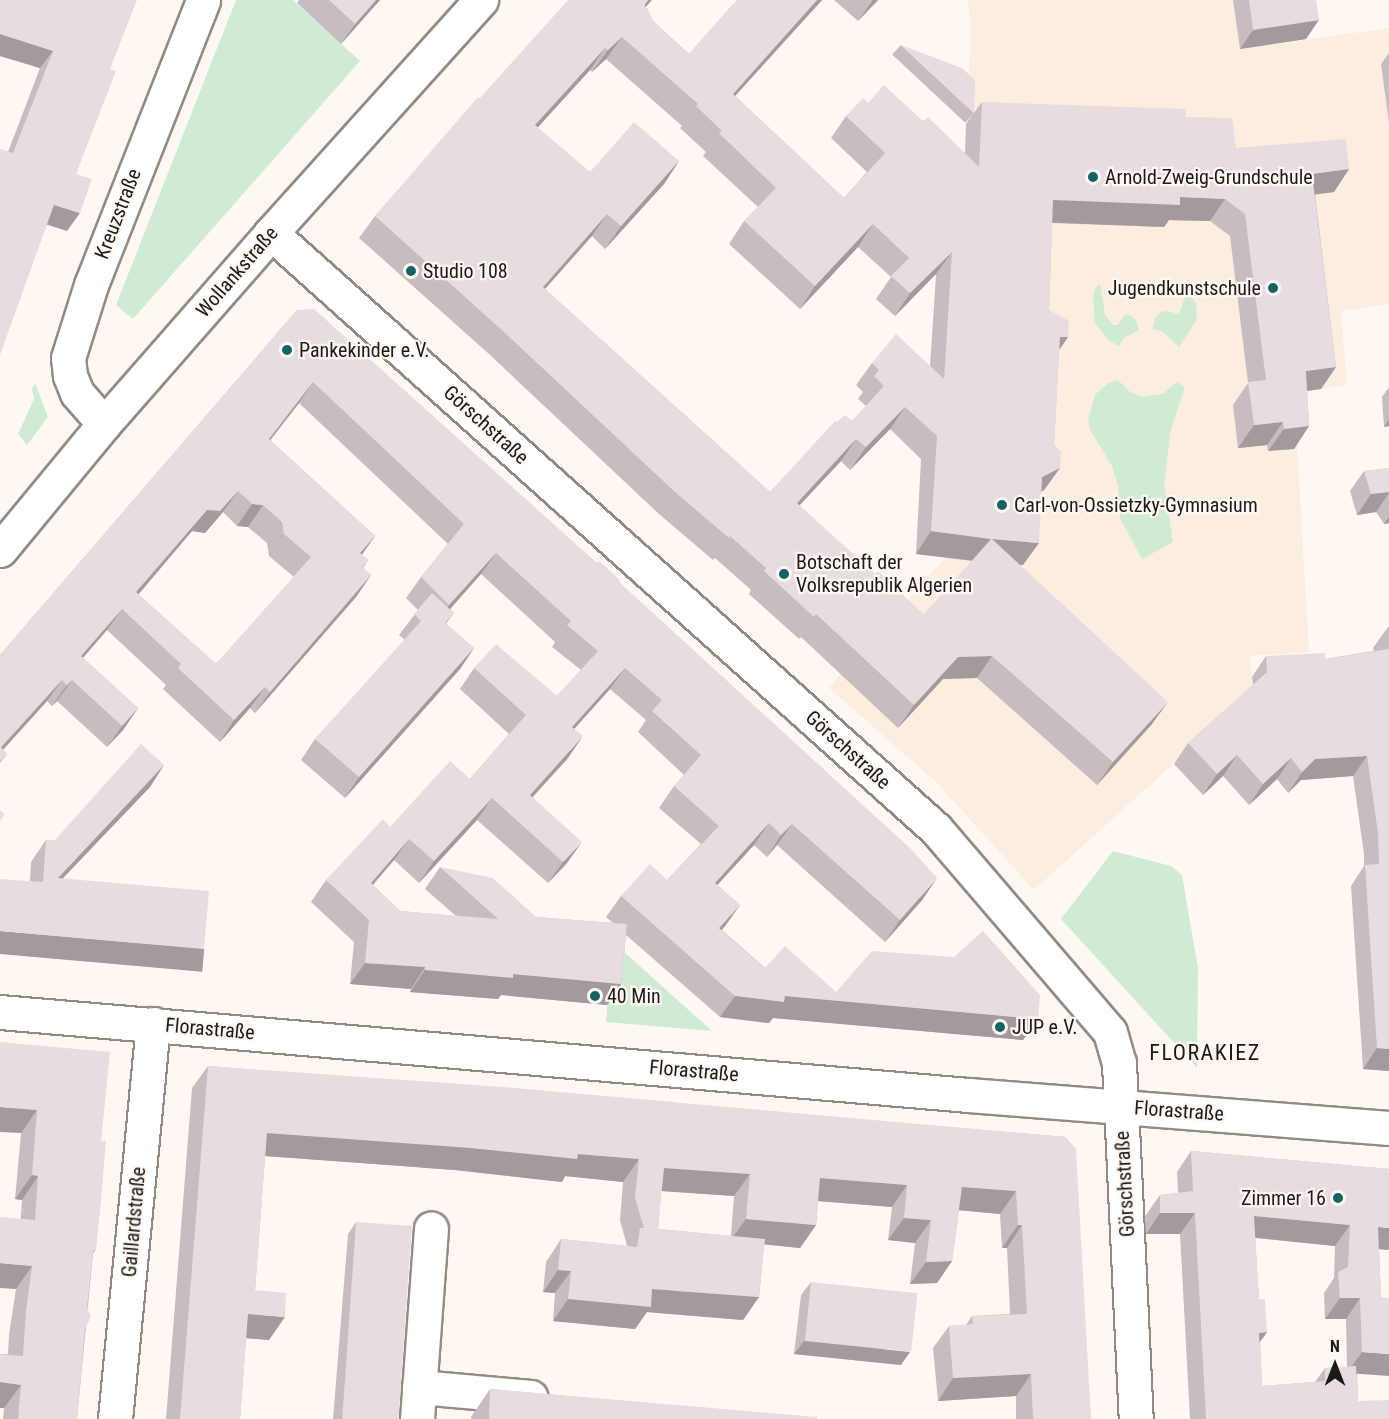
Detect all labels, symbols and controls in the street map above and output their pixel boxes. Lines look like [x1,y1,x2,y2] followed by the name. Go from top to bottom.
[90,165,146,263] street label: Kreuzstraße
[1105,165,1313,189] place label: Arnold-Zweig-Grundschule
[1086,170,1100,184] marker: Arnold-Zweig-Grundschule
[191,222,283,322] street label: Wollankstraße
[423,259,508,283] place label: Studio 108
[404,264,418,278] marker: Studio 108
[1108,276,1261,300] place label: Jugendkunstschule
[1266,281,1280,295] marker: Jugendkunstschule
[299,338,430,362] place label: Pankekinder e.V.
[280,343,294,357] marker: Pankekinder e.V.
[439,381,533,469] street label: Görschstraße
[1014,493,1258,517] place label: Carl-von-Ossietzky-Gymnasium
[995,498,1009,512] marker: Carl-von-Ossietzky-Gymnasium
[796,550,972,597] place label: Botschaft der Volksrepublik Algerien
[777,567,791,581] marker: Botschaft der Volksrepublik Algerien
[801,706,895,794] street label: Görschstraße
[607,984,661,1008] place label: 40 Min
[588,989,602,1003] marker: 40 Min
[164,1013,256,1045] street label: Florastraße
[1012,1015,1078,1039] place label: JUP e.V.
[993,1020,1007,1034] marker: JUP e.V.
[1149,1040,1261,1066] district label: FLORAKIEZ
[648,1055,740,1087] street label: Florastraße
[1133,1096,1225,1126] street label: Florastraße
[1110,1130,1140,1238] street label: Görschstraße
[117,1166,151,1278] street label: Gaillardstraße
[1241,1186,1326,1210] place label: Zimmer 16
[1331,1191,1345,1205] marker: Zimmer 16
[1305,1335,1365,1395] north arrow
[1330,1337,1340,1356] text: N

